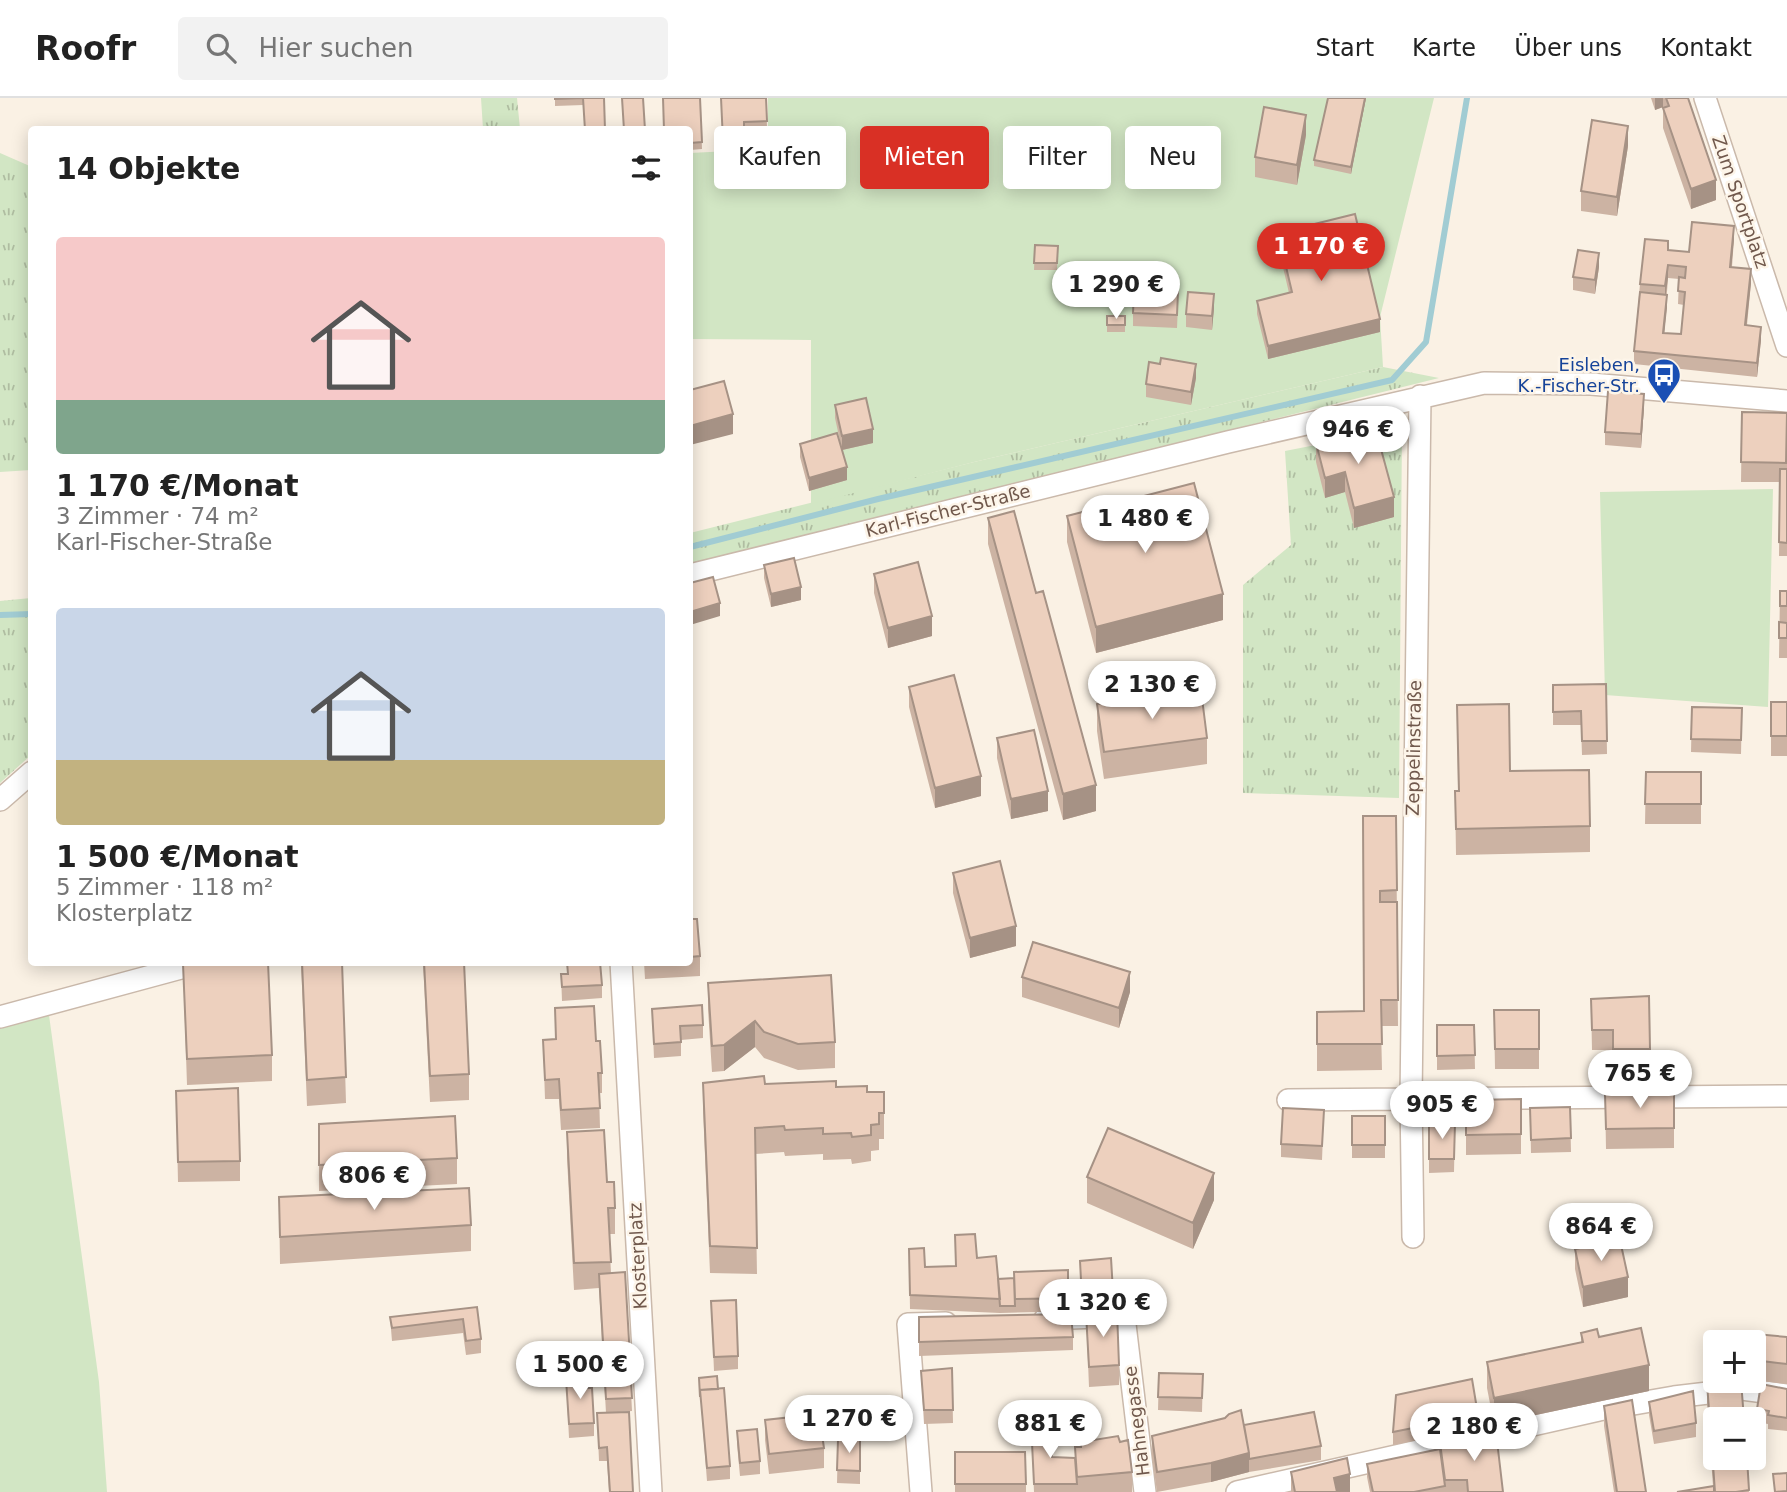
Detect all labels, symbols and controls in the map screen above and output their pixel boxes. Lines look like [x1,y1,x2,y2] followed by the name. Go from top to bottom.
[178,17,668,80] search box
[35,29,136,68] text: Roofr
[202,29,240,67] icon: search
[258,33,413,63] text: Hier suchen
[1315,34,1374,62] text: Start
[1412,34,1476,62] text: Karte
[1514,34,1622,62] text: Über uns
[1660,34,1752,62] text: Kontakt
[714,126,846,189] chip: Kaufen
[860,126,989,189] chip: Mieten
[1003,126,1111,189] chip: Filter
[1125,126,1221,189] chip: Neu
[1708,133,1773,271] street label: Zum Sportplatz
[627,149,665,187] icon: filters
[56,151,240,186] text: 14 Objekte
[1256,223,1386,283] pin: 1 170 €
[1273,233,1369,259] text: 1 170 €
[1051,262,1181,321] pin: 1 290 €
[1068,271,1164,297] text: 1 290 €
[298,282,424,408] icon: home
[1517,354,1640,396] place label: Eisleben, K.-Fischer-Str.
[1645,356,1683,405] bus stop icon: Eisleben, K.-Fischer-Str.
[1309,406,1407,466] pin: 946 €
[1322,416,1394,442] text: 946 €
[56,468,299,503] text: 1 170 €/Monat
[863,480,1033,541] street label: Karl-Fischer-Straße
[1080,496,1210,555] pin: 1 480 €
[56,503,259,529] text: 3 Zimmer · 74 m²
[1097,505,1193,531] text: 1 480 €
[56,529,272,555] text: Karl-Fischer-Straße
[298,653,424,779] icon: home
[1087,662,1217,721] pin: 2 130 €
[1104,671,1200,697] text: 2 130 €
[1402,680,1425,816] street label: Zeppelinstraße
[56,839,299,874] text: 1 500 €/Monat
[56,874,273,900] text: 5 Zimmer · 118 m²
[56,900,192,926] text: Klosterplatz
[1591,1051,1689,1110] pin: 765 €
[1604,1060,1676,1086] text: 765 €
[1393,1082,1491,1141] pin: 905 €
[1406,1091,1478,1117] text: 905 €
[325,1152,423,1212] pin: 806 €
[338,1162,410,1188] text: 806 €
[624,1202,651,1310] street label: Klosterplatz
[1552,1204,1650,1263] pin: 864 €
[1565,1213,1637,1239] text: 864 €
[1038,1280,1168,1339] pin: 1 320 €
[1055,1289,1151,1315] text: 1 320 €
[1703,1330,1766,1470] map controls
[1703,1330,1766,1393] button: +
[515,1342,645,1401] pin: 1 500 €
[532,1351,628,1377] text: 1 500 €
[1119,1365,1154,1477] street label: Hahnegasse
[784,1396,914,1455] pin: 1 270 €
[1001,1400,1099,1460] pin: 881 €
[1409,1404,1539,1463] pin: 2 180 €
[801,1405,897,1431] text: 1 270 €
[1703,1407,1766,1470] button: −
[1014,1410,1086,1436] text: 881 €
[1426,1413,1522,1439] text: 2 180 €

